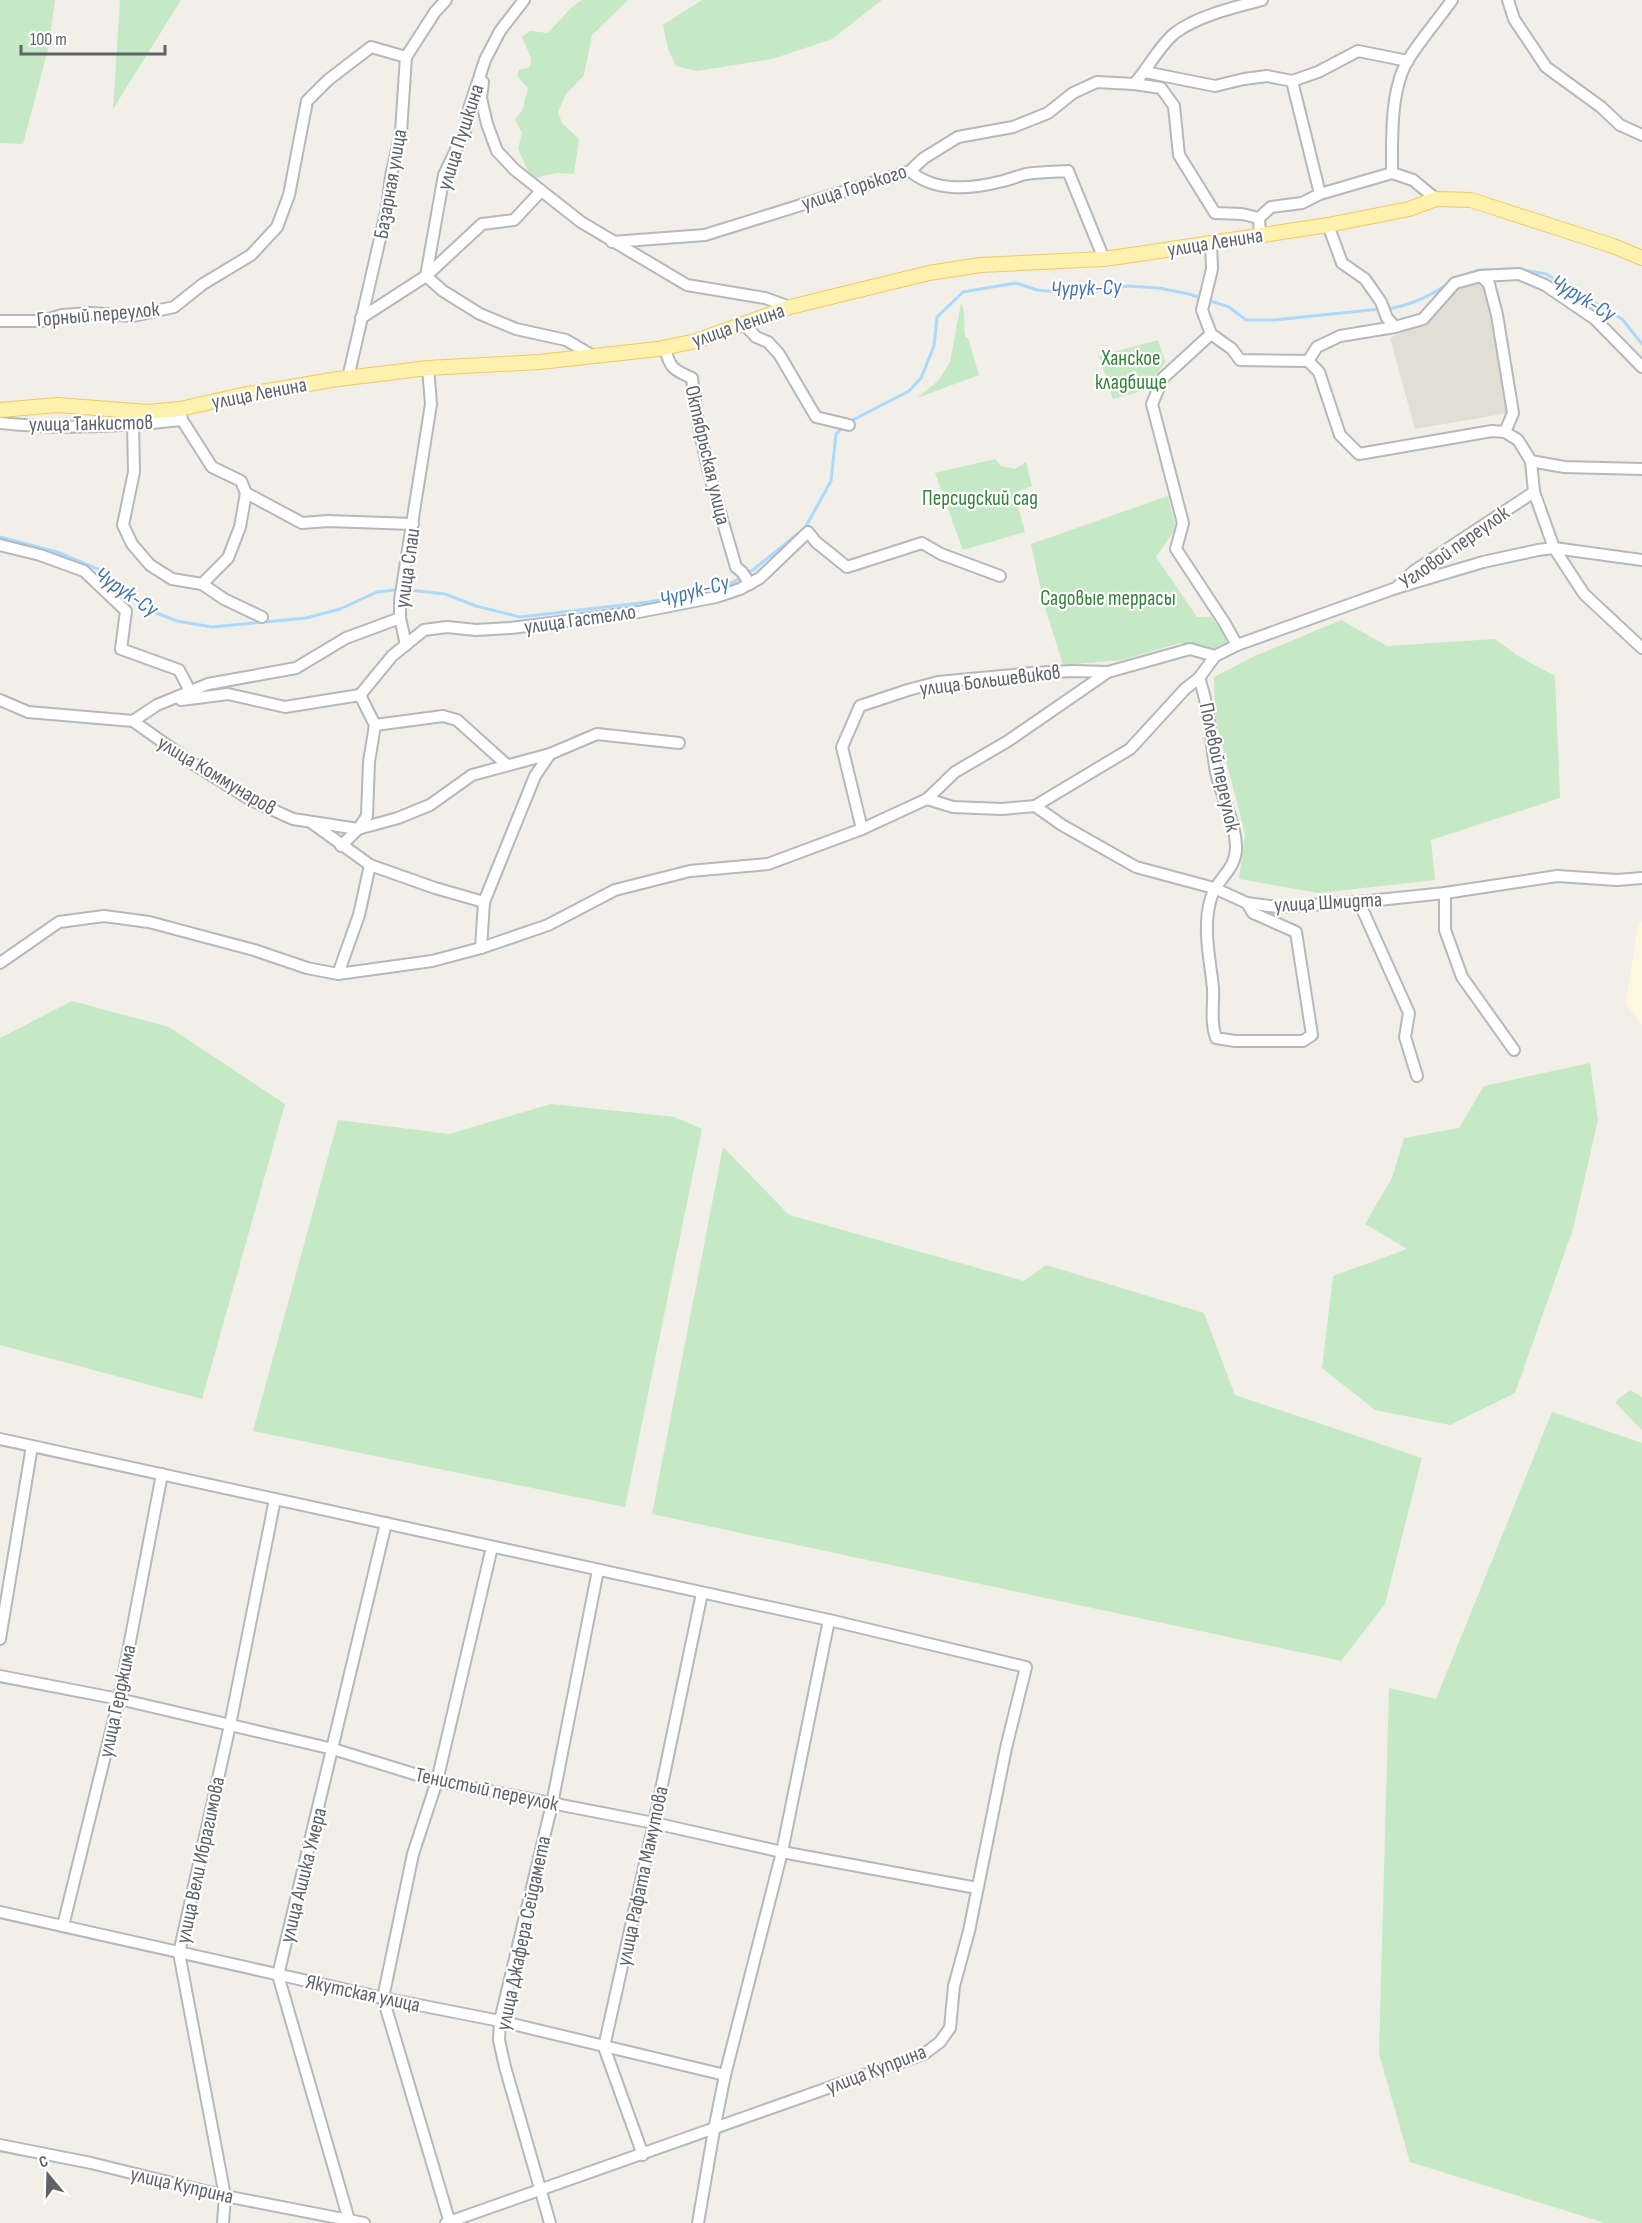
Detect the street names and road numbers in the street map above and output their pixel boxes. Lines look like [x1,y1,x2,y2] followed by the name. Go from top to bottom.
[432,81,489,193] street label: улица Пушкина
[369,127,412,241] street label: Базарная улица
[798,159,910,216] street label: улица Горького
[1166,223,1265,262] street label: улица Ленина
[36,297,161,332] street label: Горный переулок
[689,298,788,353] street label: улица Ленина
[209,372,309,415] street label: улица Ленина
[679,383,736,527] street label: Октябрьская улица
[29,410,153,437] street label: улица Танкистов
[1395,500,1514,594] street label: Угловой переулок
[390,527,425,610] street label: улица Спаи
[523,599,638,640] street label: улица Гастелло
[918,659,1062,702] street label: улица Большевиков
[1194,700,1245,834] street label: Полевой переулок
[153,730,281,821] street label: улица Коммунаров
[1273,887,1383,918] street label: улица Шмидта
[93,1642,142,1760] street label: улица Герджима
[413,1762,561,1817] street label: Тенистый переулок
[171,1774,230,1946] street label: улица Вели Ибрагимова
[611,1784,674,1968] street label: улица Рафата Мамутова
[275,1805,332,1945] street label: улица Ашика Умера
[491,1834,556,2033] street label: улица Джафера Сейдамета
[304,1969,422,2018] street label: Якутская улица
[823,2039,930,2100] street label: улица Куприна
[128,2162,236,2209] street label: улица Куприна

